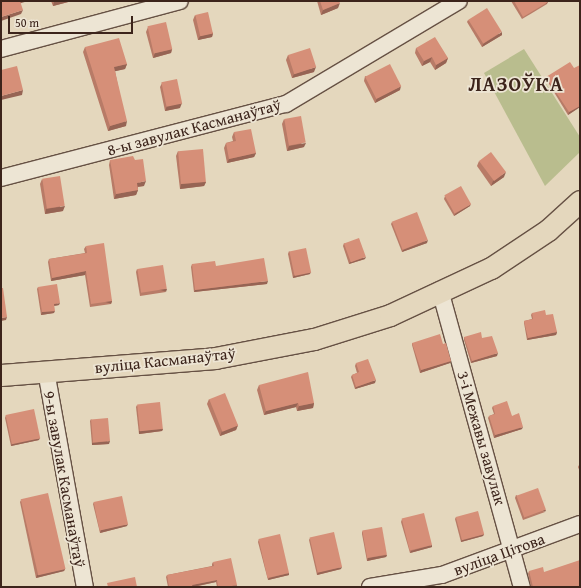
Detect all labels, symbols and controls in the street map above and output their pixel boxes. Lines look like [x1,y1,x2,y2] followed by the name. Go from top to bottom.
[10,8,135,34] scale bar
[15,14,39,31] text: 50 m
[468,71,564,95] district label: ЛАЗОЎКА
[105,95,283,159] street label: 8-ы завулак Касманаўтаў
[94,343,236,377] street label: вуліца Касманаўтаў
[454,369,510,507] street label: 3-і Межавы завулак
[40,389,90,569] street label: 9-ы завулак Касманаўтаў
[451,529,547,579] street label: вуліца Цітова

